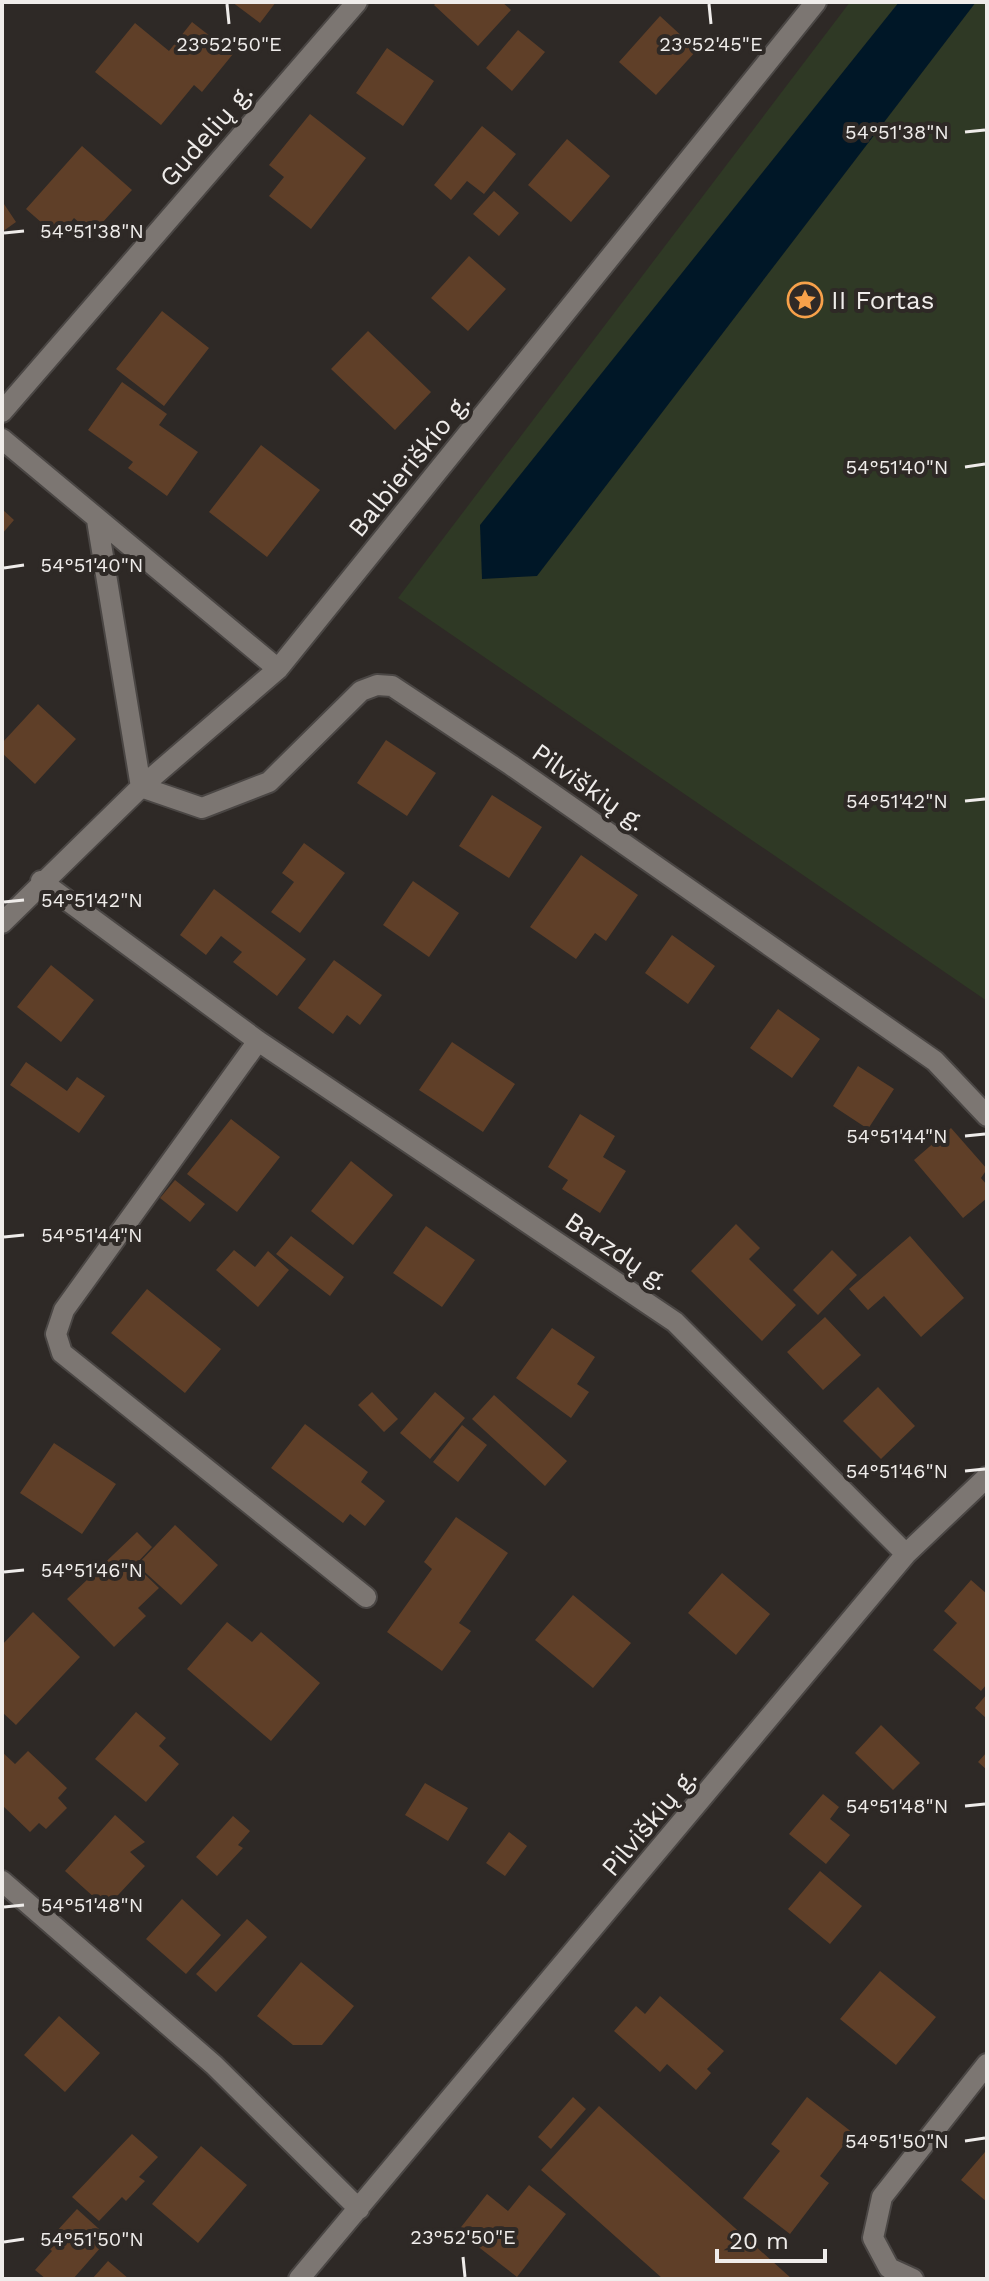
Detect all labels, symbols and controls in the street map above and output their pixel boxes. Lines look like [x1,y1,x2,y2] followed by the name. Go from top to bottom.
[176,32,282,56] text: 23°52'50"E
[659,32,763,56] text: 23°52'45"E
[153,77,259,193] street label: Gudelių g.
[845,120,949,144] text: 54°51'38"N
[40,219,144,243] text: 54°51'38"N
[786,281,824,319] place icon: II Fortas
[831,285,934,315] place label: II Fortas
[342,387,476,543] street label: Balbieriškio g.
[846,455,948,479] text: 54°51'40"N
[41,553,143,577] text: 54°51'40"N
[526,737,652,837] street label: Pilviškių g.
[846,789,948,813] text: 54°51'42"N
[41,888,143,912] text: 54°51'42"N
[846,1124,948,1148] text: 54°51'44"N
[560,1206,674,1296] street label: Barzdų g.
[41,1223,143,1247] text: 54°51'44"N
[846,1459,948,1483] text: 54°51'46"N
[41,1558,143,1582] text: 54°51'46"N
[595,1762,703,1882] street label: Pilviškių g.
[846,1794,948,1818] text: 54°51'48"N
[41,1893,143,1917] text: 54°51'48"N
[845,2129,949,2153] text: 54°51'50"N
[717,2213,825,2263] scale bar
[410,2225,516,2249] text: 23°52'50"E
[40,2227,144,2251] text: 54°51'50"N
[729,2227,789,2255] text: 20 m

